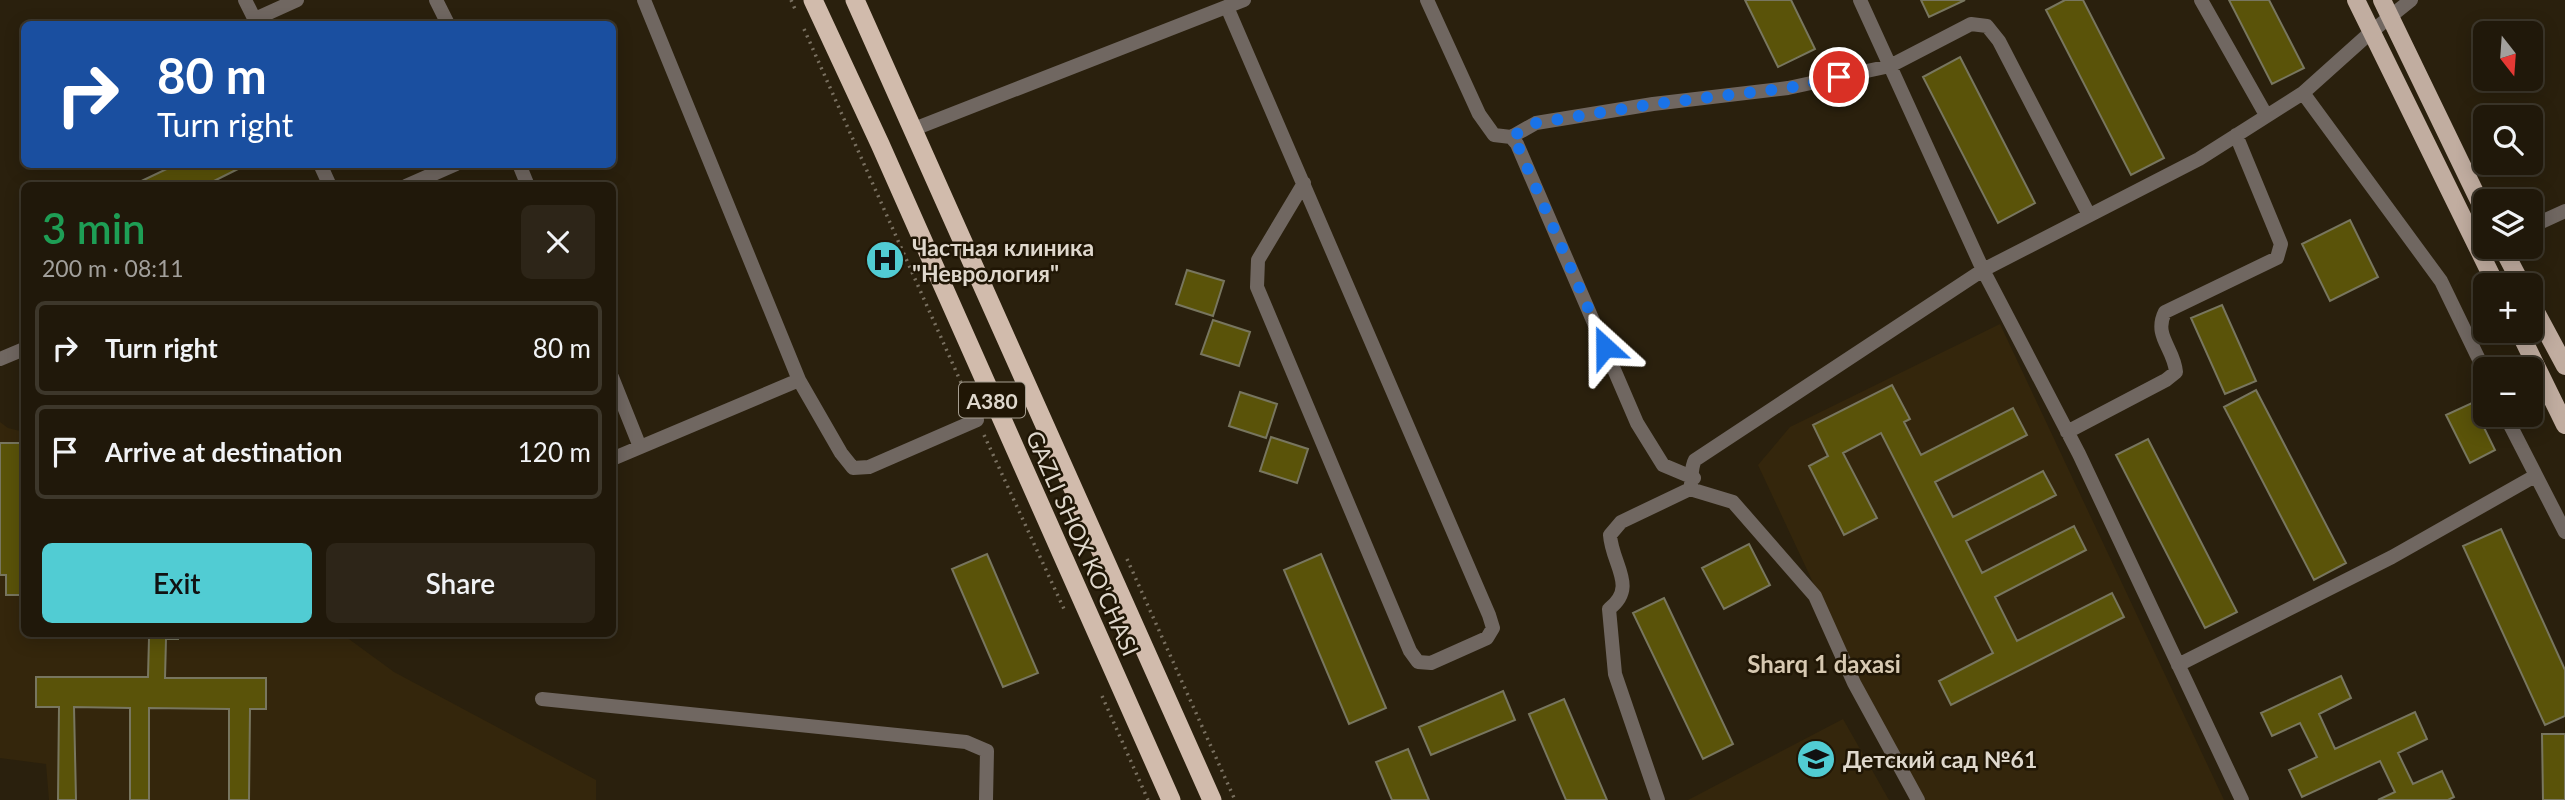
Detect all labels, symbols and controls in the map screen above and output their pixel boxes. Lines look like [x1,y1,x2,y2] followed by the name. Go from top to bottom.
[2473,21,2543,91] north arrow
[2473,21,2543,427] map controls
[157,46,267,104] text: 80 m
[1809,47,1869,107] pin
[42,49,133,140] icon: right
[1820,58,1858,96] icon: arrive
[157,105,293,144] text: Turn right
[2473,105,2543,175] button: search
[2473,189,2543,259] button: layers
[42,203,146,253] text: 3 min
[521,205,595,279] button: close
[912,233,1094,287] place label: Частная клиника "Неврология"
[864,239,906,281] hospital icon: Частная клиника "Неврология"
[42,254,184,282] text: 200 m · 08:11
[2473,273,2543,343] button: +
[1568,310,1642,384] position arrow
[46,329,84,367] icon: right
[105,332,218,364] text: Turn right
[533,332,591,364] text: 80 m
[2473,357,2543,427] button: −
[959,382,1025,418] road number: A380
[1021,426,1145,660] street label: GAZLI SHOX KO'CHASI
[46,433,84,471] icon: arrive
[105,436,342,468] text: Arrive at destination
[518,436,591,468] text: 120 m
[42,543,312,623] button: Exit
[326,543,595,623] button: Share
[1747,649,1901,678] district label: Sharq 1 daxasi
[1795,738,1837,780] school or university icon: Детский сад №61
[1843,745,2037,773] place label: Детский сад №61

